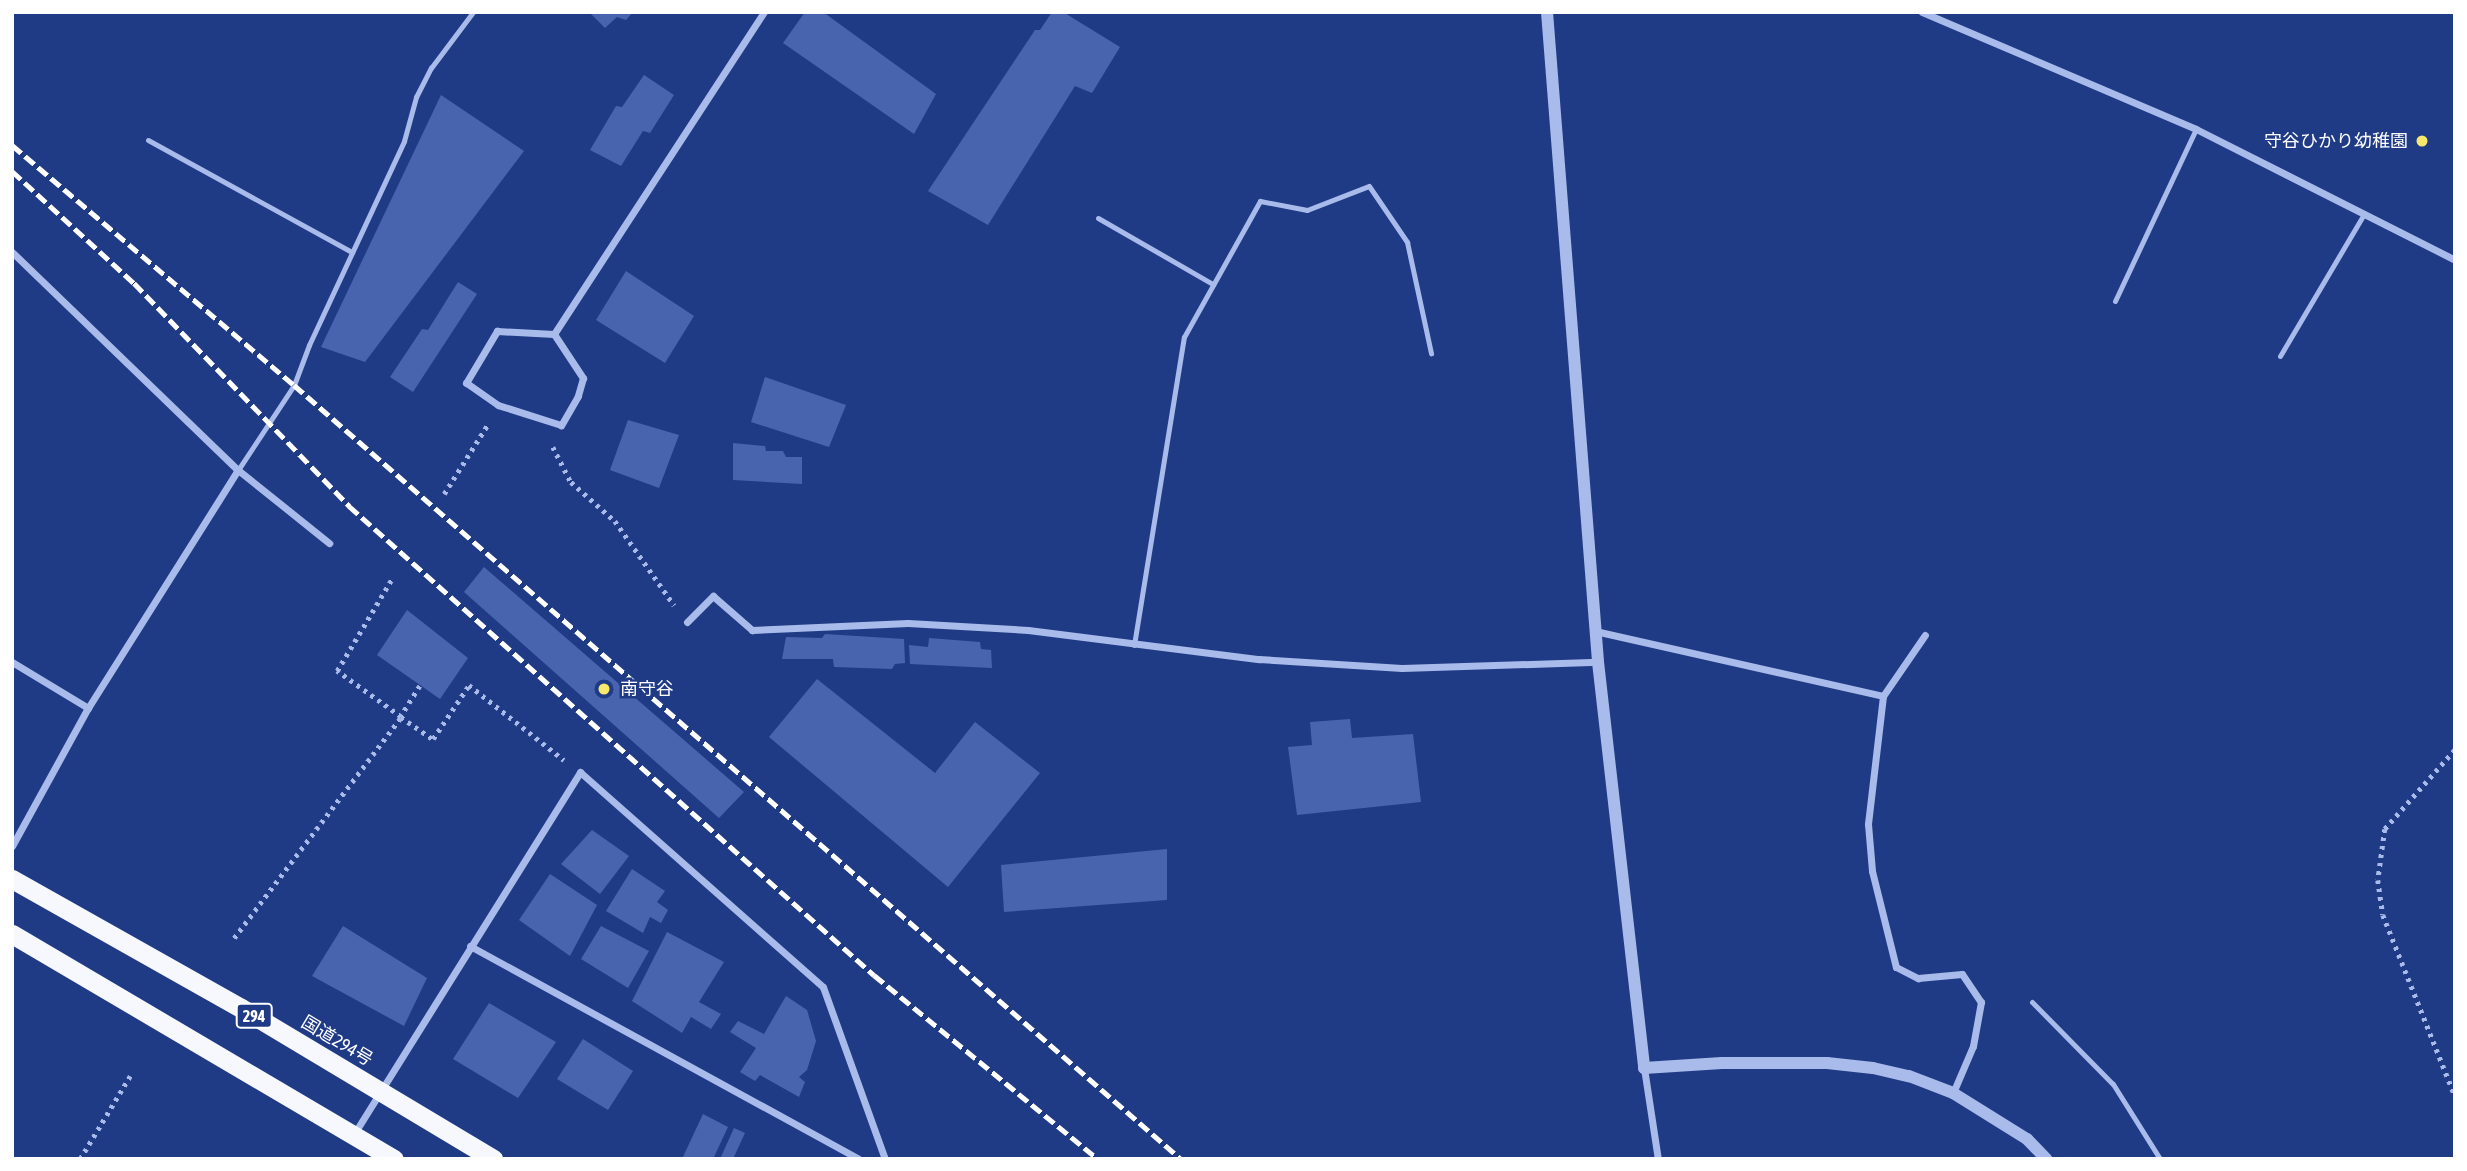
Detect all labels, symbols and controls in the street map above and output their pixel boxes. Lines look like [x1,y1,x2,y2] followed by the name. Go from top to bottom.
[2264,130,2408,152] place label: 守谷ひかり幼稚園
[2414,133,2430,149] marker: 守谷ひかり幼稚園
[620,678,674,700] place label: 南守谷
[594,679,614,699] marker: 南守谷
[235,1004,273,1028] road number: 294
[297,1011,377,1071] street label: 国道294号

